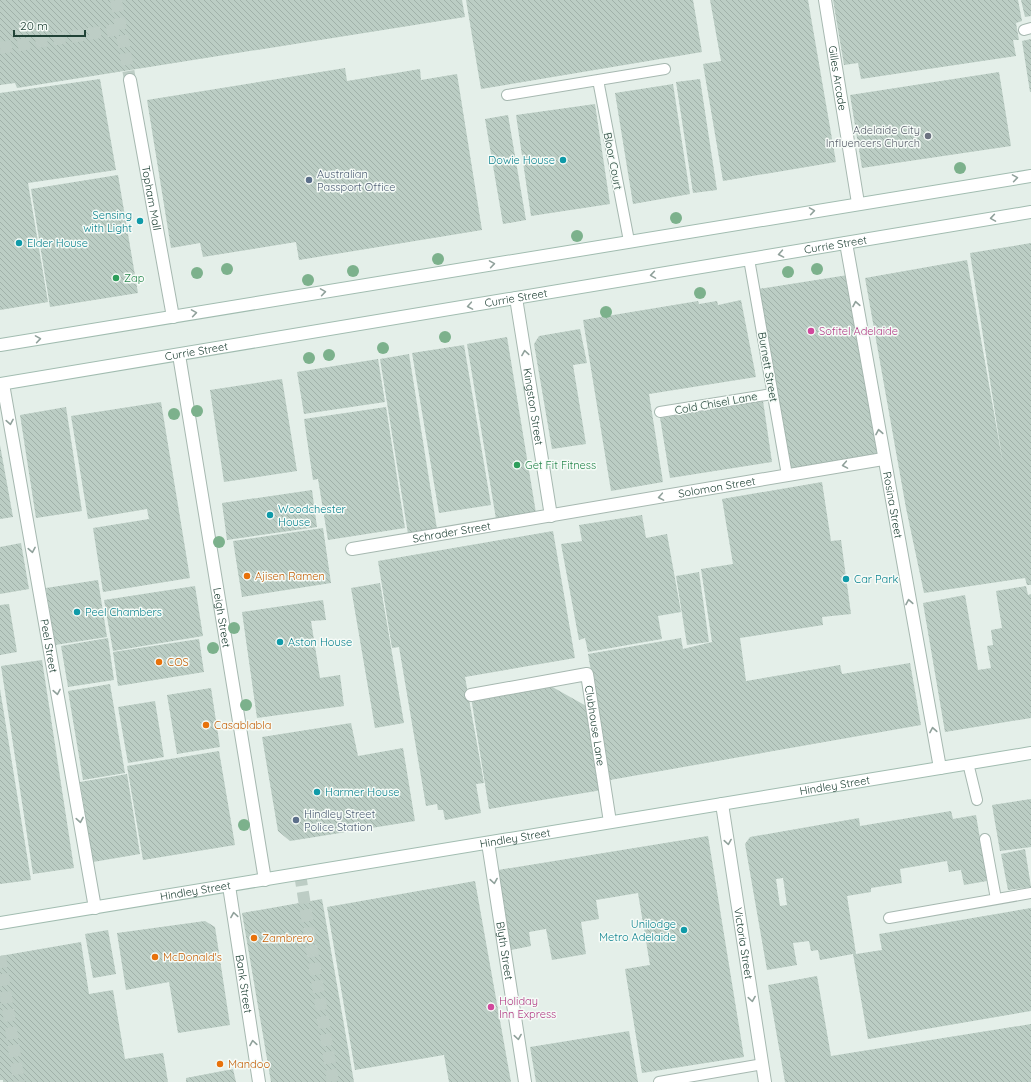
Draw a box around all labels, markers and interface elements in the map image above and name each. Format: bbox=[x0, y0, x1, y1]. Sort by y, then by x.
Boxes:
scale bar bbox=[14, 12, 85, 38]
text: 20 m bbox=[20, 18, 48, 33]
street label: Gilles Arcade bbox=[825, 44, 850, 112]
place label: Adelaide City Influencers Church bbox=[826, 123, 920, 150]
street label: Bloor Court bbox=[601, 131, 625, 191]
marker: Adelaide City Influencers Church bbox=[923, 131, 933, 141]
place label: Dowie House bbox=[488, 153, 555, 167]
marker: Dowie House bbox=[558, 155, 568, 165]
street label: Topham Mall bbox=[139, 165, 164, 232]
place label: Australian Passport Office bbox=[317, 167, 395, 194]
one-way arrow bbox=[1012, 174, 1018, 183]
marker: Australian Passport Office bbox=[304, 175, 314, 185]
one-way arrow bbox=[809, 207, 815, 216]
place label: Sensing with Light bbox=[83, 208, 132, 235]
one-way arrow bbox=[989, 213, 996, 222]
marker: Sensing with Light bbox=[135, 216, 145, 226]
street label: Currie Street bbox=[803, 232, 868, 257]
place label: Elder House bbox=[27, 236, 88, 250]
marker: Elder House bbox=[14, 238, 24, 248]
one-way arrow bbox=[778, 249, 785, 257]
one-way arrow bbox=[489, 260, 495, 269]
one-way arrow bbox=[650, 270, 656, 279]
place label: Zap bbox=[124, 271, 145, 285]
marker: Zap bbox=[111, 273, 121, 283]
street label: Currie Street bbox=[483, 286, 549, 310]
one-way arrow bbox=[319, 288, 326, 297]
one-way arrow bbox=[467, 301, 473, 309]
one-way arrow bbox=[853, 301, 861, 308]
one-way arrow bbox=[191, 309, 197, 318]
place label: Sofitel Adelaide bbox=[819, 324, 898, 338]
marker: Sofitel Adelaide bbox=[806, 326, 816, 336]
street label: Burnett Street bbox=[755, 331, 781, 403]
one-way arrow bbox=[35, 335, 42, 344]
street label: Currie Street bbox=[164, 339, 229, 363]
one-way arrow bbox=[521, 350, 530, 356]
street label: Kingston Street bbox=[520, 367, 547, 446]
street label: Cold Chisel Lane bbox=[674, 389, 758, 417]
one-way arrow bbox=[5, 419, 14, 425]
one-way arrow bbox=[875, 429, 883, 436]
place label: Get Fit Fitness bbox=[525, 458, 596, 472]
marker: Get Fit Fitness bbox=[512, 460, 522, 470]
one-way arrow bbox=[842, 461, 848, 469]
street label: Rosina Street bbox=[880, 470, 906, 540]
street label: Solomon Street bbox=[677, 474, 757, 501]
one-way arrow bbox=[658, 492, 665, 501]
place label: Woodchester House bbox=[278, 502, 347, 529]
marker: Woodchester House bbox=[265, 510, 275, 520]
street label: Schrader Street bbox=[411, 519, 492, 546]
one-way arrow bbox=[28, 547, 36, 553]
place label: Ajisen Ramen bbox=[255, 569, 325, 583]
marker: Ajisen Ramen bbox=[242, 571, 252, 581]
place label: Car Park bbox=[854, 572, 898, 586]
marker: Car Park bbox=[841, 574, 851, 584]
street label: Leigh Street bbox=[210, 586, 234, 649]
one-way arrow bbox=[906, 599, 914, 605]
place label: Peel Chambers bbox=[85, 605, 162, 619]
marker: Peel Chambers bbox=[72, 607, 82, 617]
street label: Peel Street bbox=[37, 618, 61, 674]
place label: Aston House bbox=[288, 635, 352, 649]
marker: Aston House bbox=[275, 637, 285, 647]
place label: COS bbox=[167, 655, 189, 669]
marker: COS bbox=[154, 657, 164, 667]
street label: Clubhouse Lane bbox=[582, 684, 608, 767]
one-way arrow bbox=[52, 689, 61, 695]
place label: Casablabla bbox=[214, 718, 272, 732]
marker: Casablabla bbox=[201, 720, 211, 730]
one-way arrow bbox=[929, 726, 938, 733]
street label: Hindley Street bbox=[798, 773, 871, 798]
place label: Harmer House bbox=[325, 785, 400, 799]
marker: Harmer House bbox=[312, 787, 322, 797]
place label: Hindley Street Police Station bbox=[304, 807, 375, 834]
marker: Hindley Street Police Station bbox=[291, 815, 301, 825]
one-way arrow bbox=[75, 817, 83, 823]
street label: Hindley Street bbox=[479, 825, 552, 851]
one-way arrow bbox=[723, 839, 732, 845]
street label: Hindley Street bbox=[159, 878, 232, 903]
one-way arrow bbox=[489, 878, 498, 884]
street label: Victoria Street bbox=[731, 907, 756, 980]
one-way arrow bbox=[230, 912, 239, 918]
place label: Unilodge Metro Adelaide bbox=[599, 917, 676, 944]
street label: Blyth Street bbox=[493, 921, 516, 981]
marker: Unilodge Metro Adelaide bbox=[679, 925, 689, 935]
place label: Zambrero bbox=[262, 931, 314, 945]
marker: Zambrero bbox=[249, 933, 259, 943]
place label: McDonald's bbox=[163, 950, 222, 964]
marker: McDonald's bbox=[150, 952, 160, 962]
street label: Bank Street bbox=[233, 954, 255, 1014]
place label: Holiday Inn Express bbox=[499, 994, 556, 1021]
one-way arrow bbox=[748, 995, 756, 1002]
marker: Holiday Inn Express bbox=[486, 1002, 496, 1012]
one-way arrow bbox=[513, 1034, 522, 1040]
one-way arrow bbox=[249, 1040, 258, 1047]
place label: Mandoo bbox=[228, 1057, 270, 1071]
marker: Mandoo bbox=[215, 1059, 225, 1069]

